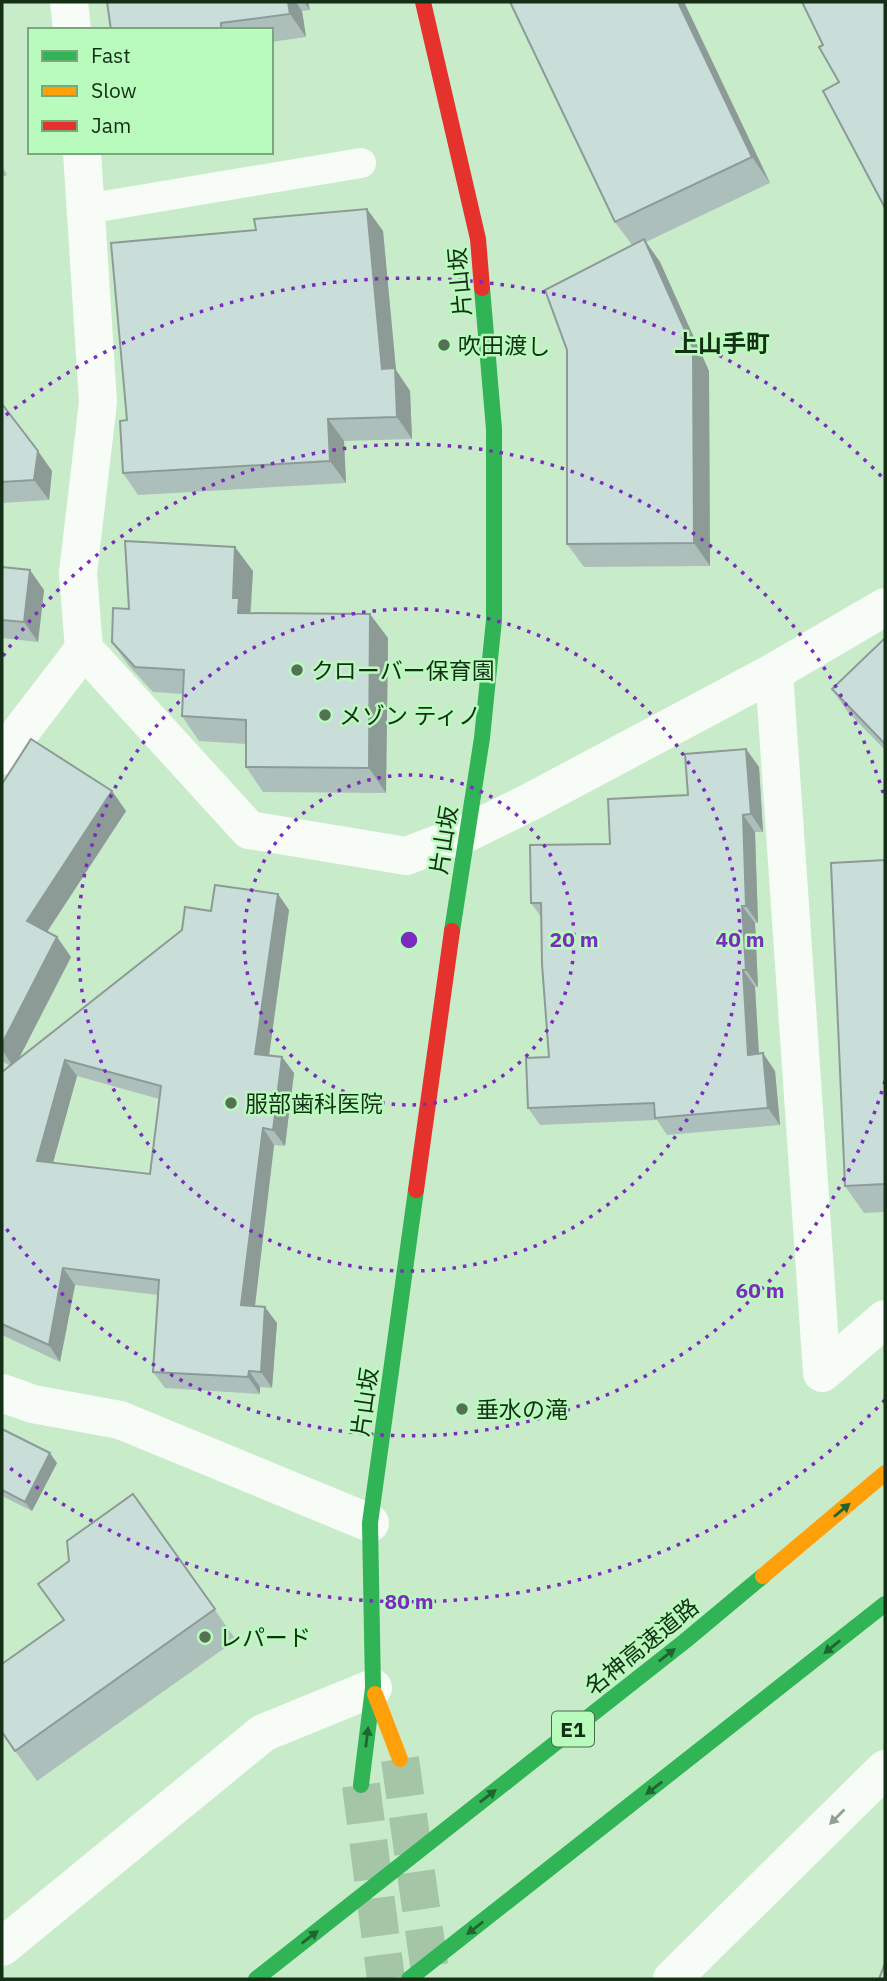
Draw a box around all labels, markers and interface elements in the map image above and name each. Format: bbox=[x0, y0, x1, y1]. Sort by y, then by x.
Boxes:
legend bbox=[28, 28, 273, 154]
text: Fast bbox=[91, 41, 131, 69]
text: Slow bbox=[91, 76, 137, 104]
text: Jam bbox=[91, 111, 131, 139]
street label: 片山坂 bbox=[441, 246, 477, 318]
district label: 上山手町 bbox=[674, 327, 770, 359]
place label: 吹田渡し bbox=[458, 330, 550, 360]
marker: 吹田渡し bbox=[436, 337, 452, 353]
place label: クローバー保育園 bbox=[311, 655, 495, 685]
marker: クローバー保育園 bbox=[289, 662, 305, 678]
place label: メゾン ティノ bbox=[339, 700, 481, 730]
marker: メゾン ティノ bbox=[317, 707, 333, 723]
street label: 片山坂 bbox=[423, 804, 463, 876]
text: 20 m bbox=[550, 925, 598, 953]
text: 40 m bbox=[716, 925, 764, 953]
centre of rings bbox=[397, 928, 421, 952]
place label: 服部歯科医院 bbox=[245, 1088, 383, 1118]
marker: 服部歯科医院 bbox=[223, 1095, 239, 1111]
text: 60 m bbox=[736, 1276, 784, 1304]
street label: 片山坂 bbox=[344, 1366, 384, 1438]
place label: 垂水の滝 bbox=[476, 1394, 568, 1424]
marker: 垂水の滝 bbox=[454, 1401, 470, 1417]
one-way arrow bbox=[833, 1503, 850, 1518]
text: 80 m bbox=[385, 1587, 433, 1615]
street label: 名神高速道路 bbox=[578, 1591, 704, 1701]
place label: レパード bbox=[219, 1622, 311, 1652]
marker: レパード bbox=[197, 1629, 213, 1645]
one-way arrow bbox=[823, 1639, 841, 1653]
one-way arrow bbox=[657, 1648, 675, 1663]
road number: E1 bbox=[552, 1712, 594, 1746]
one-way arrow bbox=[362, 1725, 373, 1747]
one-way arrow bbox=[645, 1780, 663, 1795]
one-way arrow bbox=[480, 1789, 497, 1804]
one-way arrow bbox=[828, 1809, 845, 1826]
one-way arrow bbox=[466, 1920, 483, 1935]
one-way arrow bbox=[301, 1930, 318, 1945]

